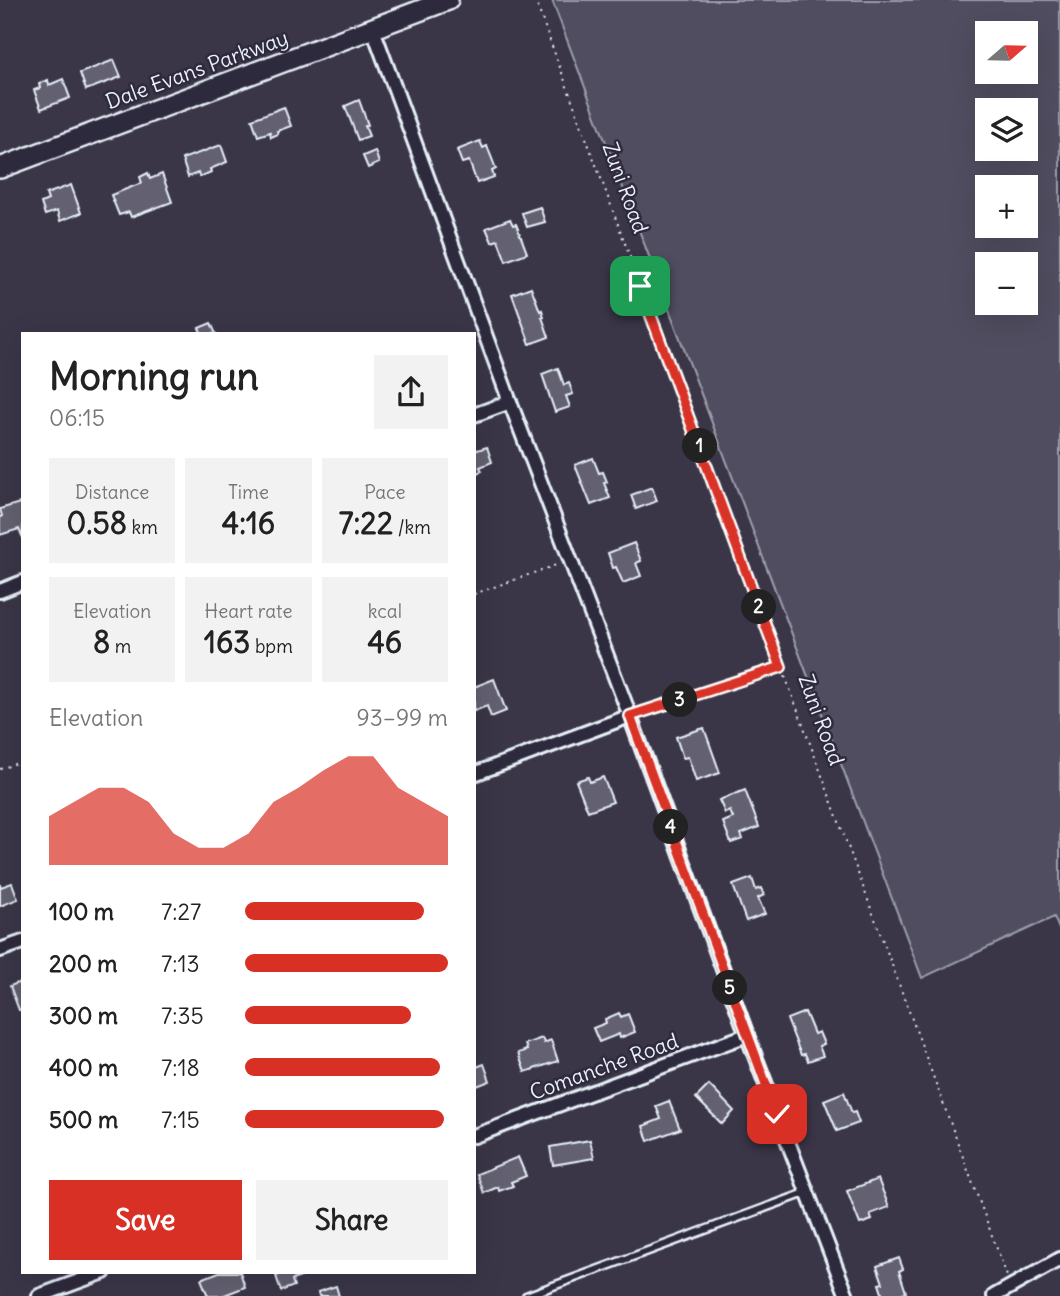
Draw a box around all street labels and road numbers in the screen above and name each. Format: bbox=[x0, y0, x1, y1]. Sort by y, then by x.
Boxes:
street label: Dale Evans Parkway bbox=[102, 24, 292, 115]
street label: Zuni Road bbox=[597, 139, 654, 237]
street label: Zuni Road bbox=[793, 671, 850, 769]
street label: Comanche Road bbox=[526, 1027, 682, 1106]

